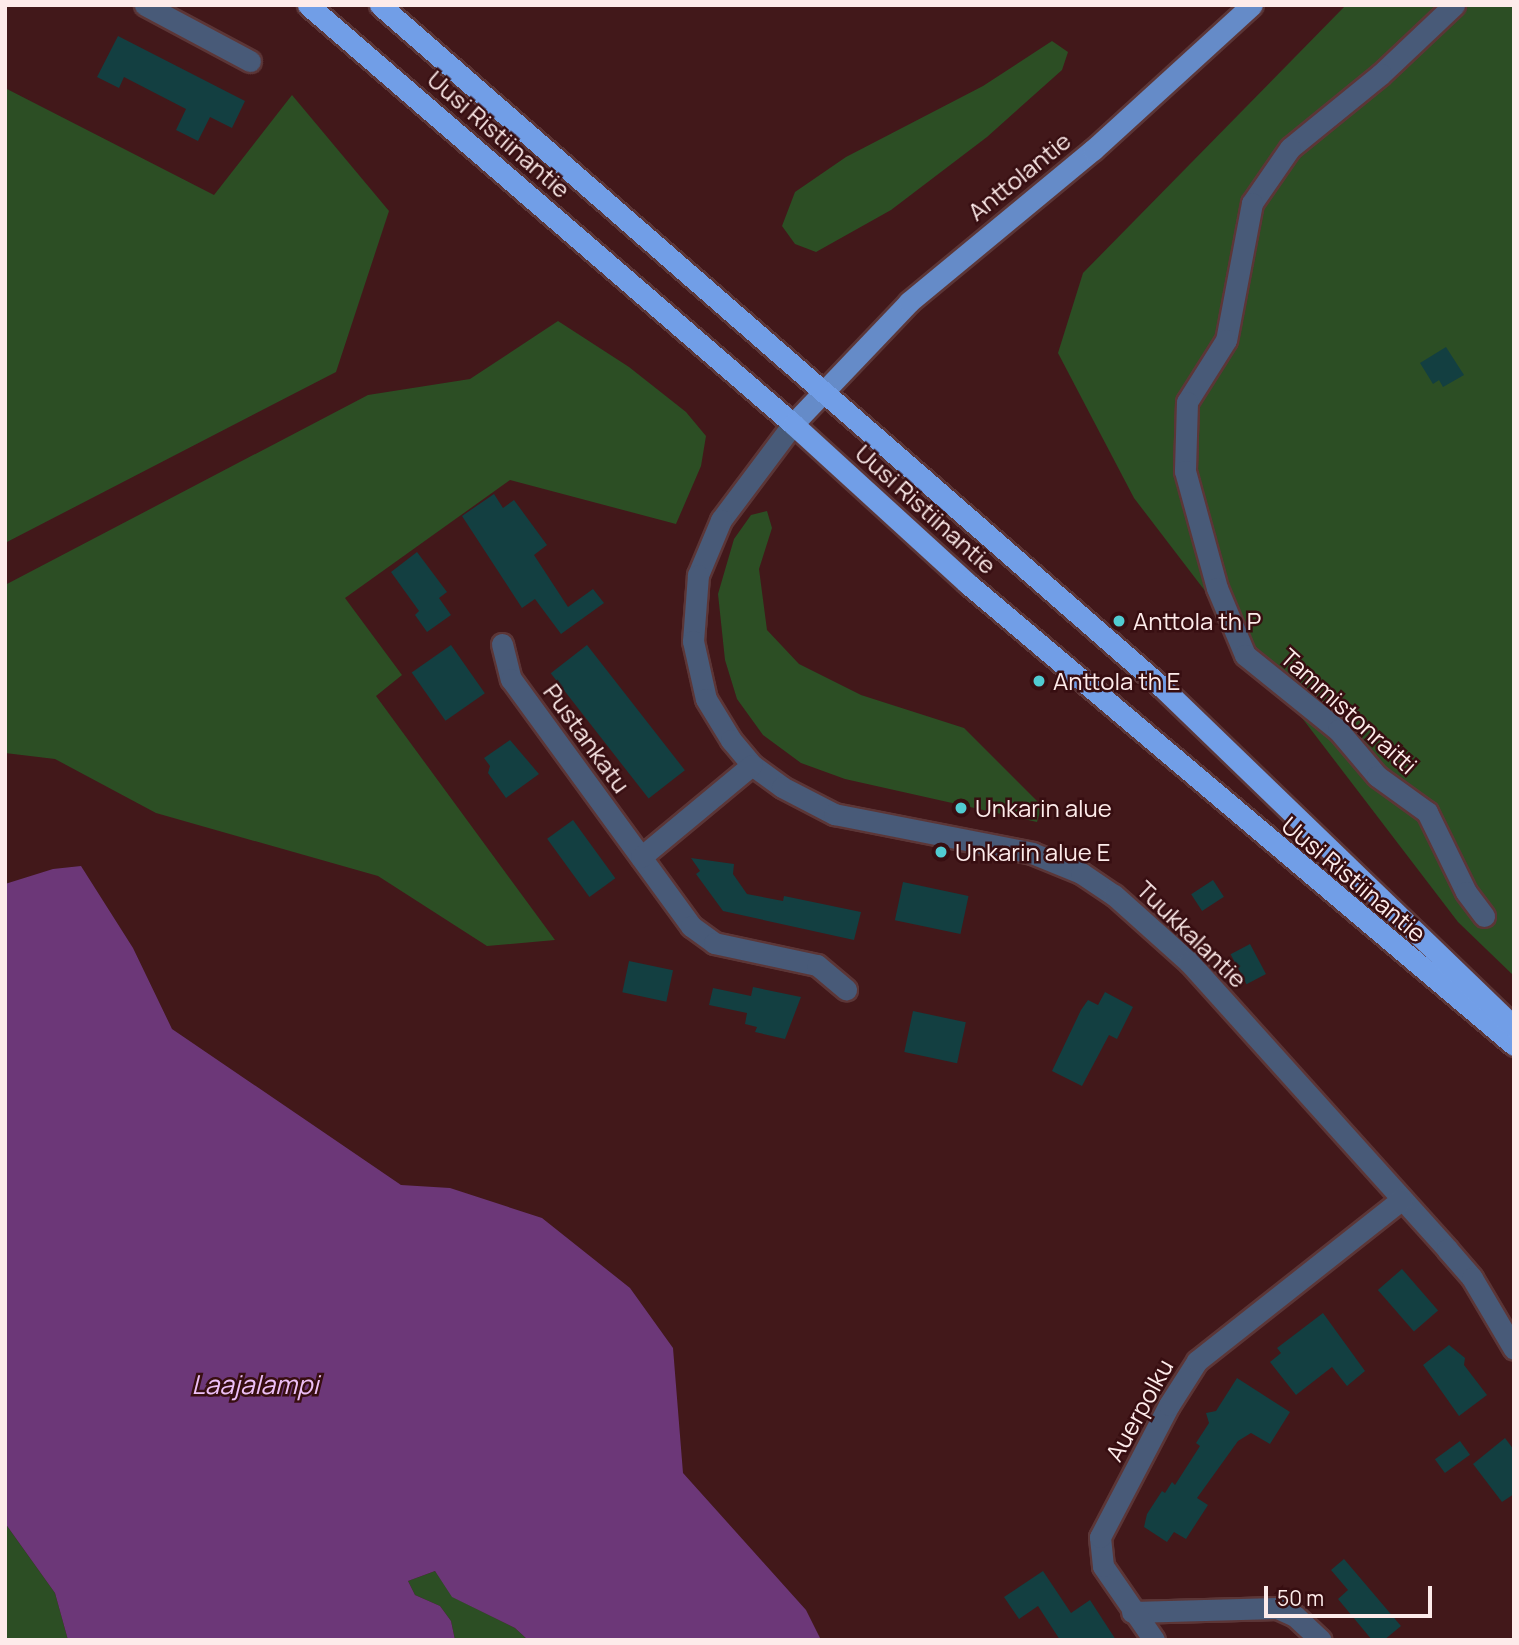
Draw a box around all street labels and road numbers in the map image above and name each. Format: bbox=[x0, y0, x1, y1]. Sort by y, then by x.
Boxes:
street label: Uusi Ristiinantie bbox=[422, 64, 576, 204]
street label: Anttolantie bbox=[962, 126, 1076, 226]
street label: Uusi Ristiinantie bbox=[850, 438, 1002, 580]
street label: Tammistonraitti bbox=[1275, 642, 1423, 780]
street label: Pustankatu bbox=[538, 678, 636, 798]
street label: Uusi Ristiinantie bbox=[1276, 810, 1432, 948]
street label: Tuukkalantie bbox=[1131, 875, 1253, 993]
street label: Auerpolku bbox=[1099, 1354, 1179, 1466]

